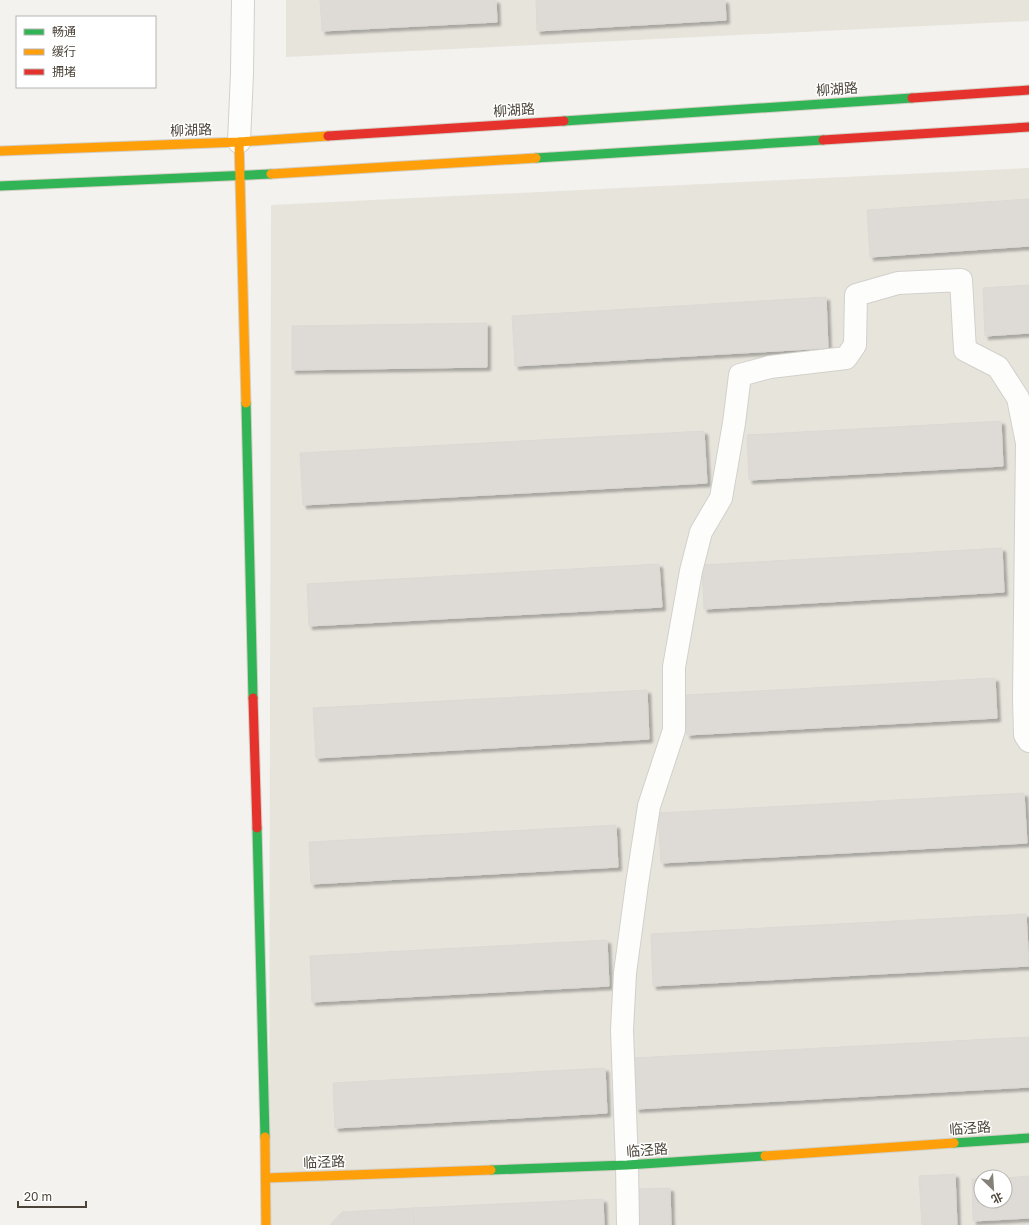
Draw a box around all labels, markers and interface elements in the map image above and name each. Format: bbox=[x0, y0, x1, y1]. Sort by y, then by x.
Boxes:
legend bbox=[16, 16, 156, 88]
text: 畅通 bbox=[52, 24, 76, 39]
text: 缓行 bbox=[52, 44, 76, 59]
text: 拥堵 bbox=[52, 64, 76, 79]
street label: 柳湖路 bbox=[815, 79, 859, 98]
street label: 柳湖路 bbox=[492, 100, 536, 119]
street label: 柳湖路 bbox=[170, 120, 212, 139]
street label: 临泾路 bbox=[948, 1118, 992, 1137]
street label: 临泾路 bbox=[625, 1140, 669, 1159]
street label: 临泾路 bbox=[303, 1152, 345, 1171]
north arrow bbox=[973, 1169, 1013, 1209]
scale bar bbox=[18, 1183, 86, 1209]
text: 20 m bbox=[24, 1189, 52, 1204]
text: 北 bbox=[990, 1190, 1005, 1207]

